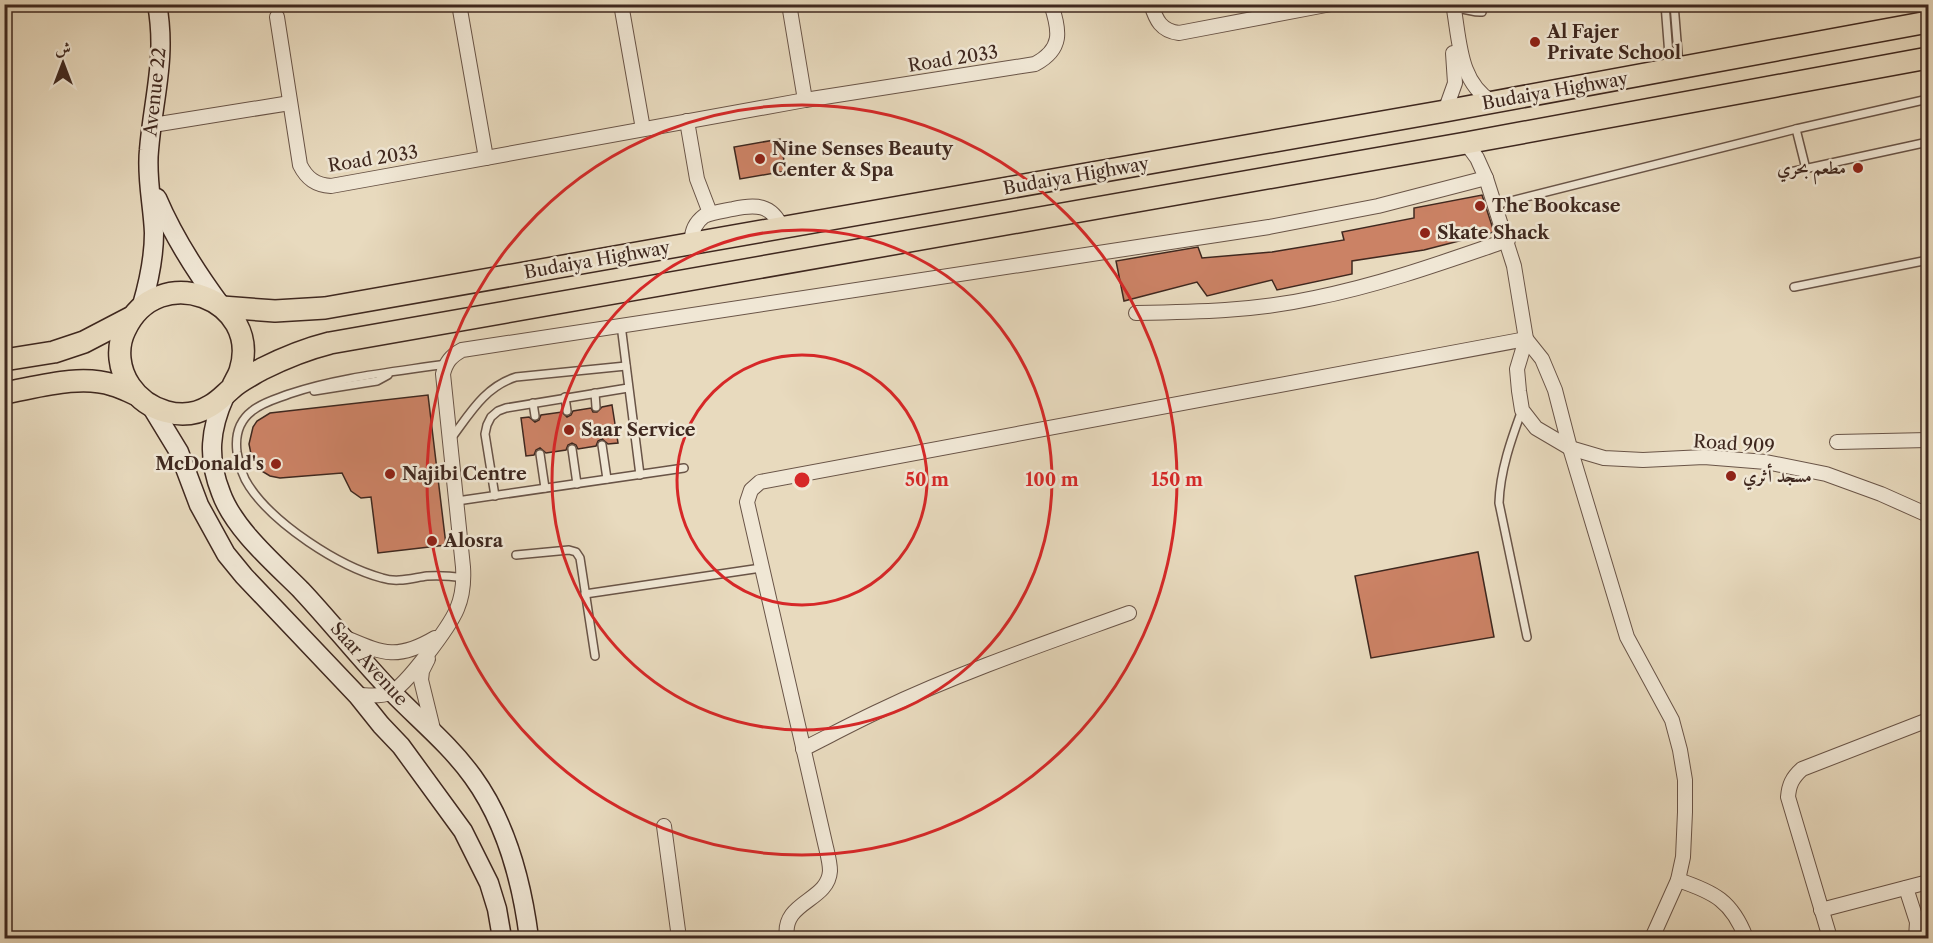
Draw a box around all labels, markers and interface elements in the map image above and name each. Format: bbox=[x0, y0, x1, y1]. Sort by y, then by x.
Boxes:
place label: Al Fajer Private School bbox=[1546, 21, 1681, 64]
north arrow bbox=[33, 33, 93, 93]
marker: Al Fajer Private School bbox=[1528, 35, 1542, 49]
text: ش bbox=[55, 38, 71, 58]
street label: Road 2033 bbox=[906, 41, 1000, 77]
street label: Avenue 22 bbox=[139, 46, 171, 139]
street label: Budaiya Highway bbox=[1480, 67, 1631, 115]
place label: Nine Senses Beauty Center & Spa bbox=[772, 138, 954, 181]
street label: Road 2033 bbox=[326, 141, 420, 177]
marker: Nine Senses Beauty Center & Spa bbox=[753, 152, 767, 166]
street label: Budaiya Highway bbox=[1001, 152, 1152, 200]
place label: مطعم بحري bbox=[1777, 157, 1846, 185]
marker: مطعم بحري bbox=[1851, 161, 1865, 175]
place label: The Bookcase bbox=[1492, 195, 1621, 217]
marker: The Bookcase bbox=[1473, 199, 1487, 213]
place label: Skate Shack bbox=[1437, 222, 1550, 244]
marker: Skate Shack bbox=[1418, 226, 1432, 240]
street label: Budaiya Highway bbox=[522, 236, 673, 284]
place label: Saar Service bbox=[581, 419, 696, 441]
marker: Saar Service bbox=[562, 423, 576, 437]
street label: Road 909 bbox=[1692, 430, 1776, 458]
place label: McDonald's bbox=[155, 453, 264, 475]
marker: McDonald's bbox=[269, 457, 283, 471]
place label: Najibi Centre bbox=[402, 463, 527, 485]
place label: مسجد أثري bbox=[1743, 463, 1812, 491]
marker: Najibi Centre bbox=[383, 467, 397, 481]
text: 50 m bbox=[905, 469, 949, 491]
text: 100 m bbox=[1025, 469, 1079, 491]
text: 150 m bbox=[1151, 469, 1203, 491]
marker: مسجد أثري bbox=[1724, 469, 1738, 483]
centre of rings bbox=[792, 470, 812, 490]
place label: Alosra bbox=[443, 530, 504, 552]
marker: Alosra bbox=[425, 534, 439, 548]
street label: Saar Avenue bbox=[326, 618, 412, 710]

